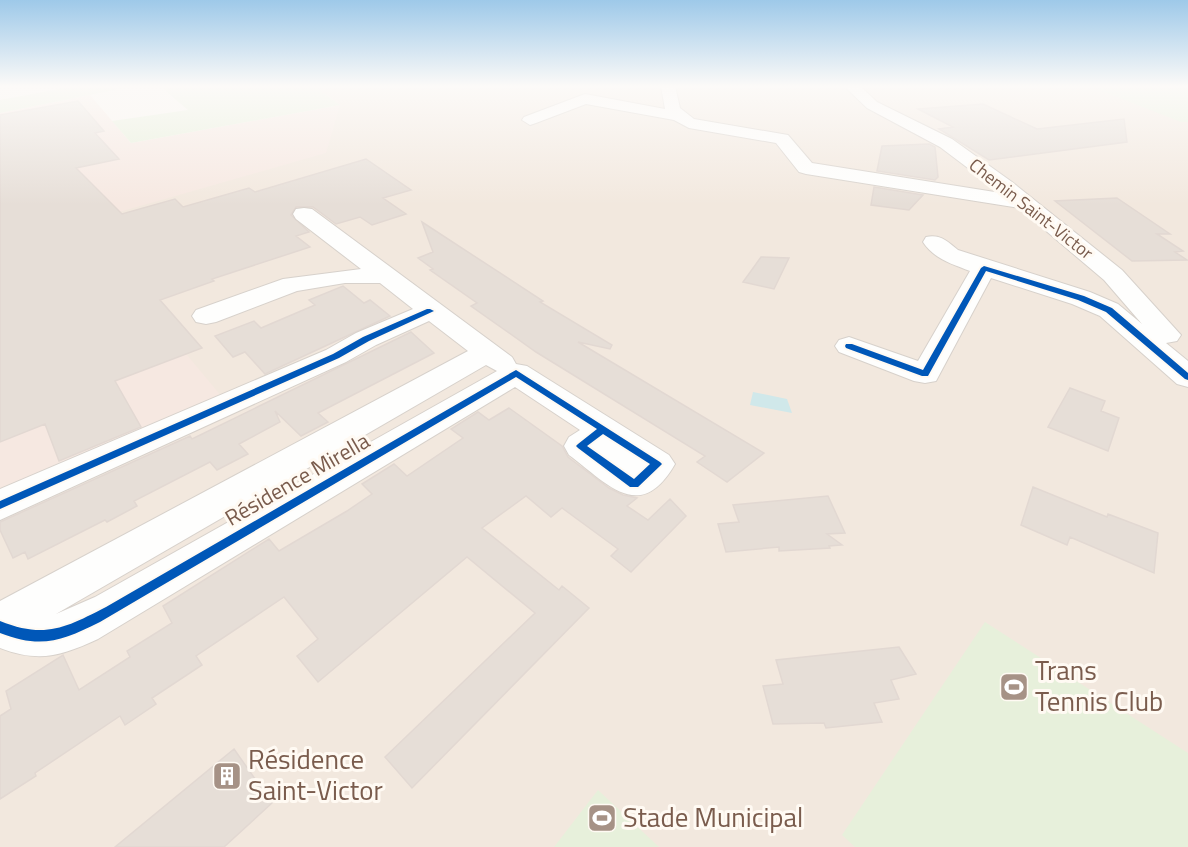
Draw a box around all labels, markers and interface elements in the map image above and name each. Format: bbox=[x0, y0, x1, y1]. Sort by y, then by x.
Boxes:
street label: Chemin Saint-Victor bbox=[963, 151, 1099, 266]
street label: Résidence Mirella bbox=[218, 424, 376, 534]
place label: Trans Tennis Club bbox=[1035, 649, 1163, 721]
sports icon: Trans Tennis Club bbox=[998, 671, 1030, 703]
place label: Résidence Saint-Victor bbox=[248, 738, 383, 810]
building icon: Résidence Saint-Victor bbox=[211, 760, 243, 792]
place label: Stade Municipal bbox=[623, 796, 803, 837]
sports icon: Stade Municipal bbox=[586, 802, 618, 834]

